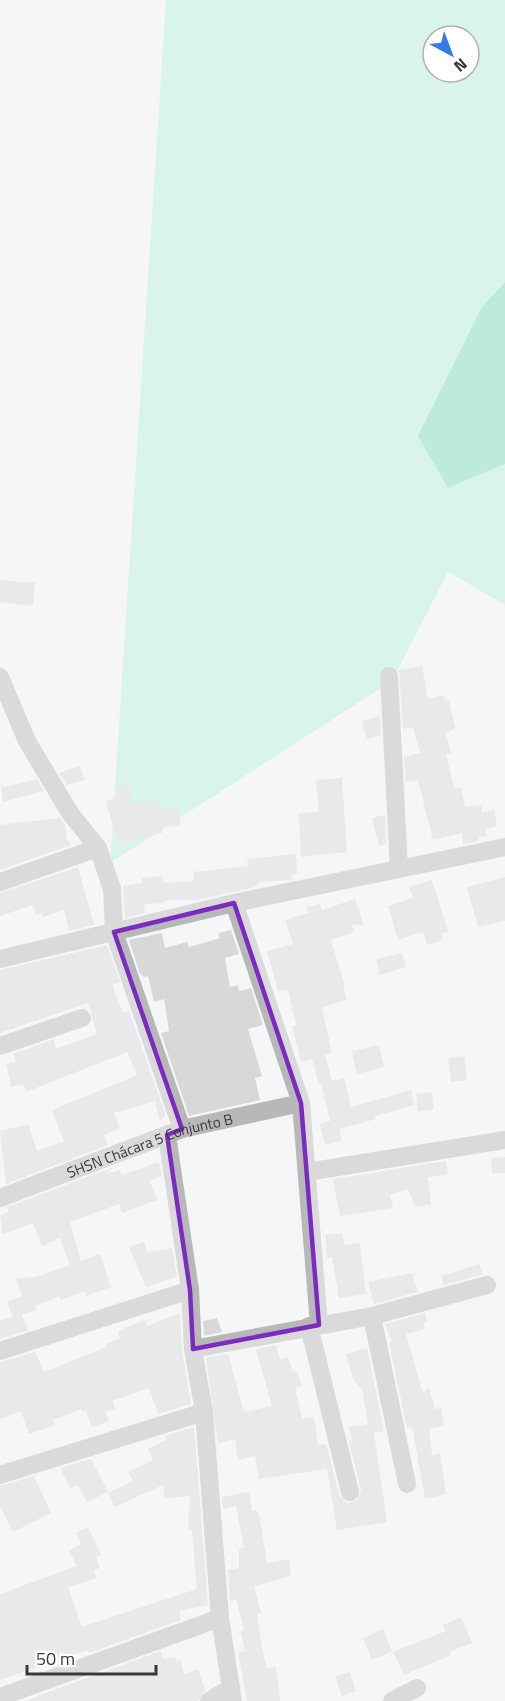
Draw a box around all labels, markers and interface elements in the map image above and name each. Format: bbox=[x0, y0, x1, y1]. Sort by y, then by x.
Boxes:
north arrow bbox=[421, 24, 481, 84]
text: N bbox=[449, 53, 473, 78]
street label: SHSN Chácara 5 Conjunto B bbox=[63, 1107, 235, 1183]
scale bar bbox=[27, 1638, 156, 1676]
text: 50 m bbox=[36, 1645, 75, 1672]

